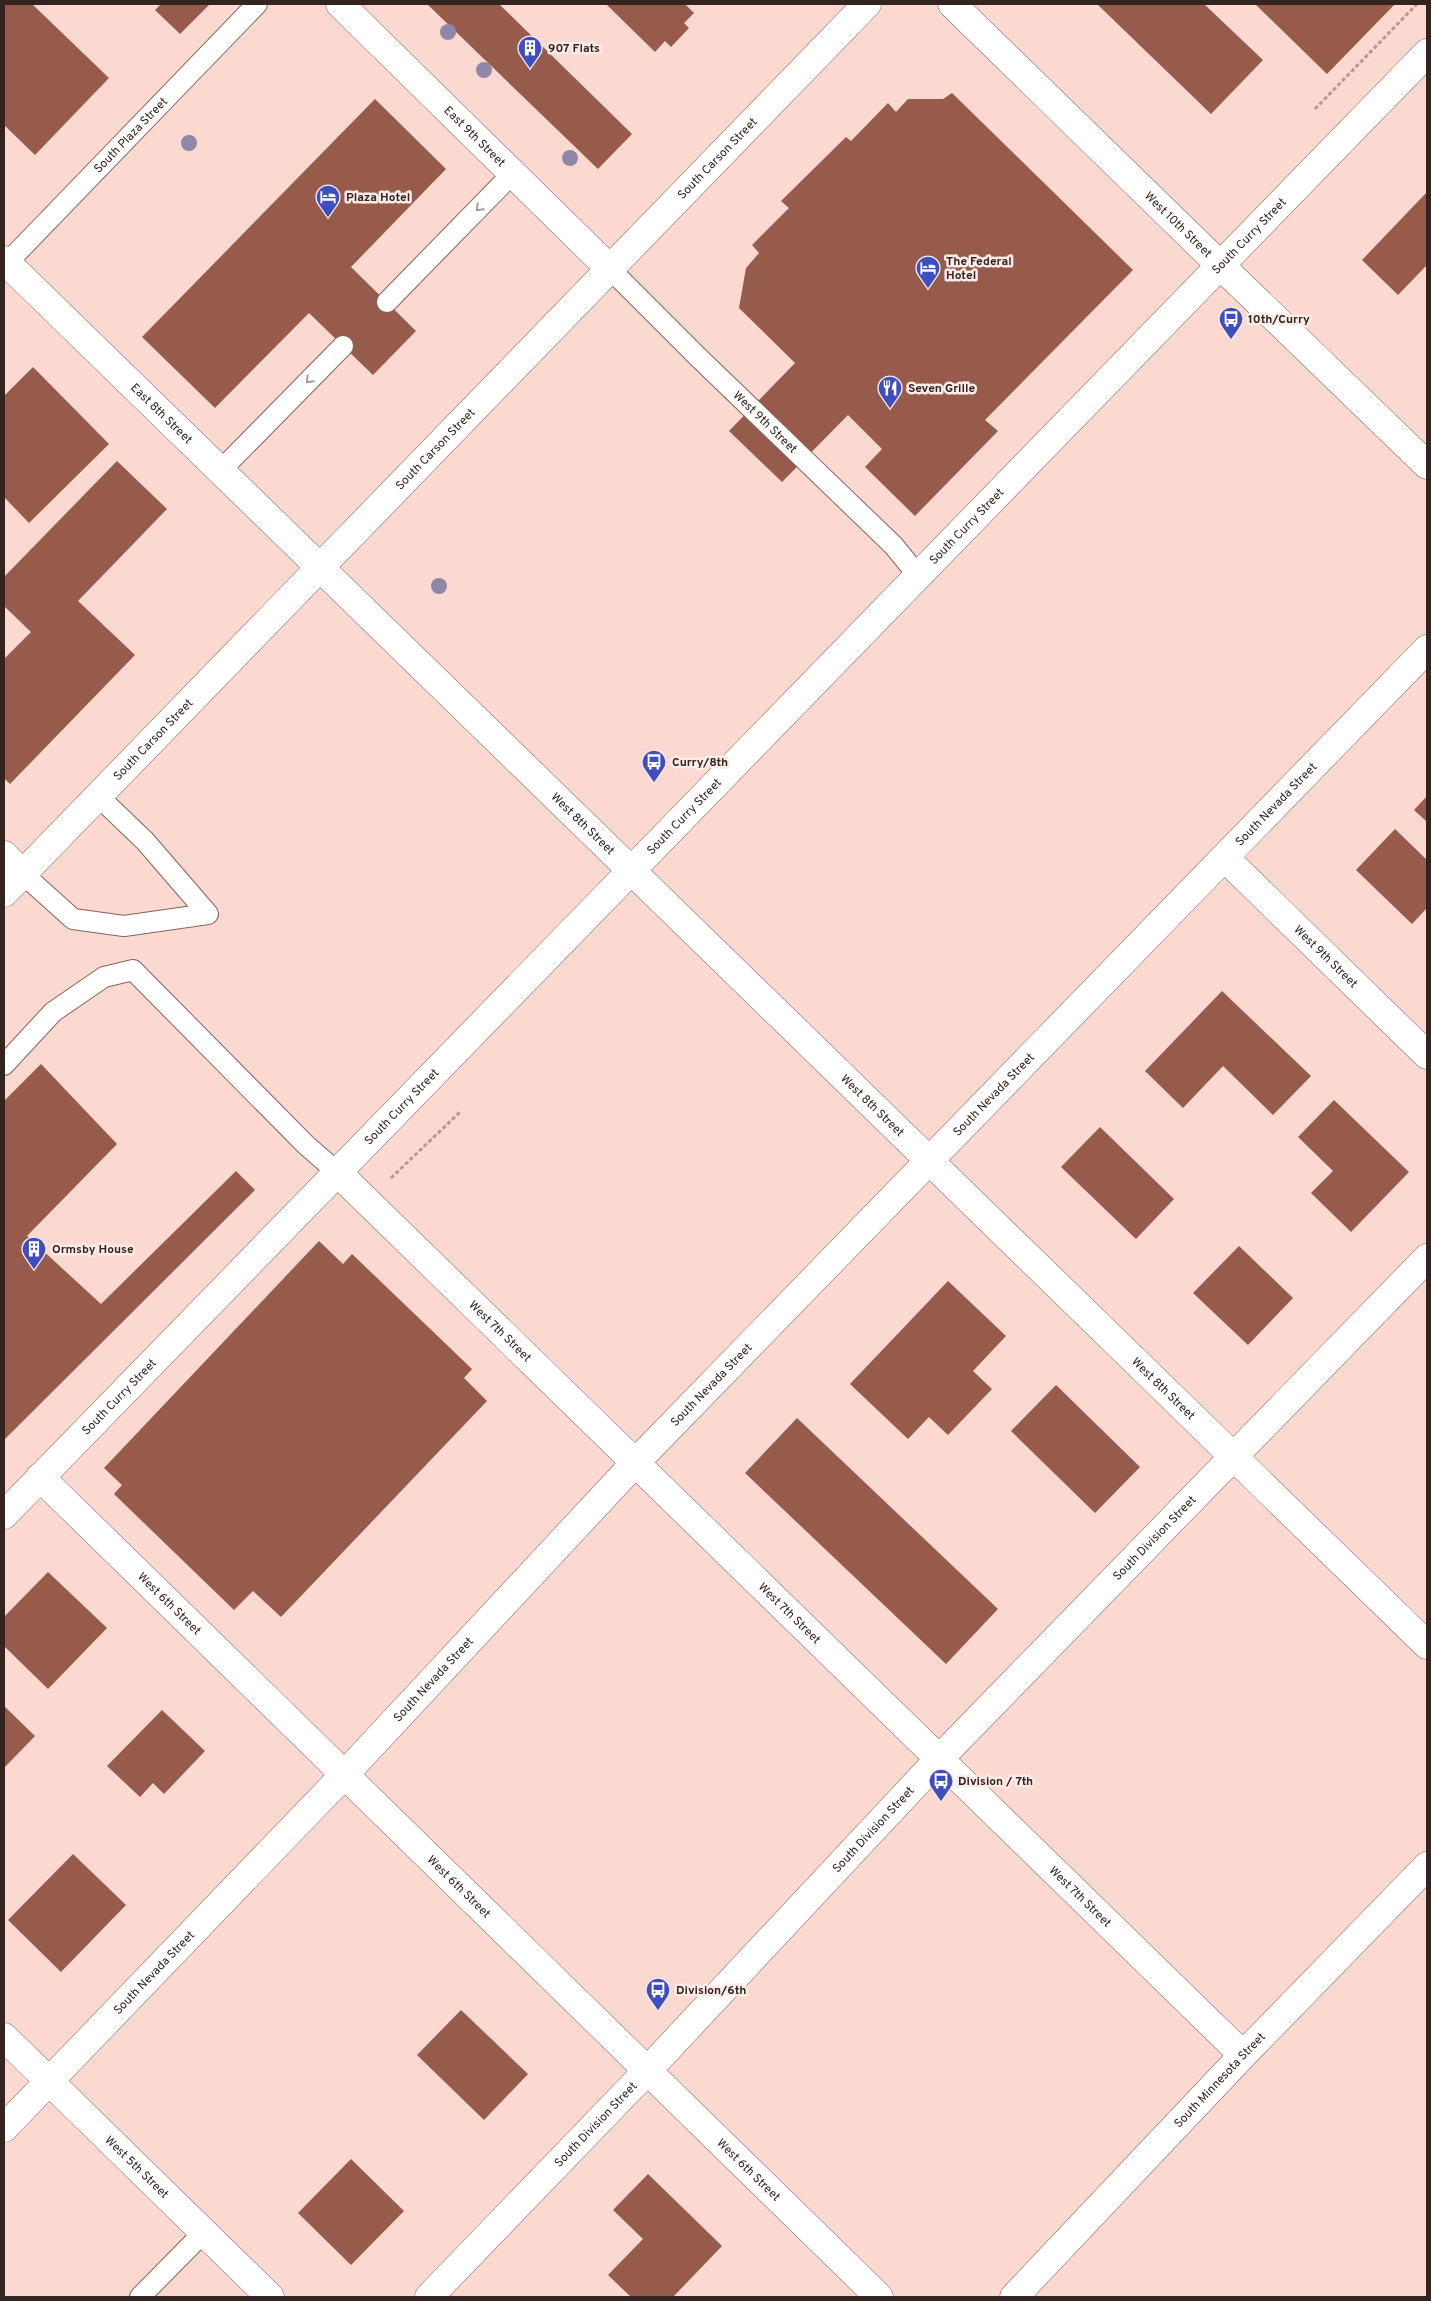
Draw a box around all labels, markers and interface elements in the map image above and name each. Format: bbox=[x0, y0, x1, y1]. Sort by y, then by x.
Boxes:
building icon: 907 Flats bbox=[517, 35, 543, 69]
place label: 907 Flats bbox=[548, 41, 600, 57]
street label: South Plaza Street bbox=[91, 94, 172, 177]
street label: East 9th Street bbox=[440, 103, 509, 171]
street label: South Carson Street bbox=[675, 115, 761, 203]
hotel icon: Plaza Hotel bbox=[315, 184, 341, 218]
street label: West 10th Street bbox=[1140, 189, 1215, 262]
place label: Plaza Hotel bbox=[346, 190, 410, 206]
street label: South Curry Street bbox=[1209, 195, 1291, 278]
one-way arrow bbox=[476, 202, 485, 211]
place label: The Federal Hotel bbox=[946, 254, 1012, 284]
hotel icon: The Federal Hotel bbox=[915, 255, 941, 289]
bus stop icon: 10th/Curry bbox=[1218, 306, 1244, 340]
place label: 10th/Curry bbox=[1248, 312, 1310, 328]
one-way arrow bbox=[306, 375, 315, 384]
restaurant icon: Seven Grille bbox=[877, 375, 903, 409]
street label: East 8th Street bbox=[127, 380, 195, 448]
place label: Seven Grille bbox=[908, 381, 975, 397]
street label: West 9th Street bbox=[729, 388, 800, 457]
street label: South Carson Street bbox=[393, 405, 479, 494]
street label: South Curry Street bbox=[926, 485, 1008, 568]
street label: South Carson Street bbox=[110, 696, 197, 784]
bus stop icon: Curry/8th bbox=[641, 749, 667, 783]
place label: Curry/8th bbox=[672, 755, 728, 771]
street label: South Nevada Street bbox=[1232, 760, 1321, 850]
street label: South Curry Street bbox=[644, 775, 726, 859]
street label: West 8th Street bbox=[547, 790, 618, 859]
street label: West 9th Street bbox=[1290, 922, 1361, 992]
street label: South Nevada Street bbox=[950, 1050, 1039, 1140]
street label: South Curry Street bbox=[361, 1066, 443, 1149]
street label: West 8th Street bbox=[836, 1071, 907, 1141]
building icon: Ormsby House bbox=[21, 1236, 47, 1270]
place label: Ormsby House bbox=[52, 1242, 134, 1258]
street label: West 7th Street bbox=[465, 1298, 534, 1366]
street label: South Nevada Street bbox=[668, 1340, 756, 1431]
street label: West 8th Street bbox=[1127, 1354, 1198, 1424]
street label: South Curry Street bbox=[79, 1356, 161, 1439]
street label: South Division Street bbox=[1110, 1493, 1200, 1585]
street label: West 6th Street bbox=[133, 1569, 204, 1639]
street label: West 7th Street bbox=[754, 1580, 824, 1648]
street label: South Nevada Street bbox=[391, 1634, 478, 1726]
bus stop icon: Division / 7th bbox=[928, 1768, 954, 1802]
place label: Division / 7th bbox=[958, 1774, 1033, 1790]
street label: South Division Street bbox=[830, 1783, 918, 1877]
street label: West 6th Street bbox=[423, 1852, 494, 1922]
street label: West 7th Street bbox=[1045, 1863, 1114, 1931]
street label: South Nevada Street bbox=[110, 1928, 199, 2018]
bus stop icon: Division/6th bbox=[645, 1977, 671, 2011]
place label: Division/6th bbox=[676, 1983, 746, 1999]
street label: South Minnesota Street bbox=[1171, 2029, 1270, 2132]
street label: South Division Street bbox=[551, 2079, 641, 2171]
street label: West 5th Street bbox=[101, 2133, 172, 2203]
street label: West 6th Street bbox=[713, 2136, 783, 2205]

